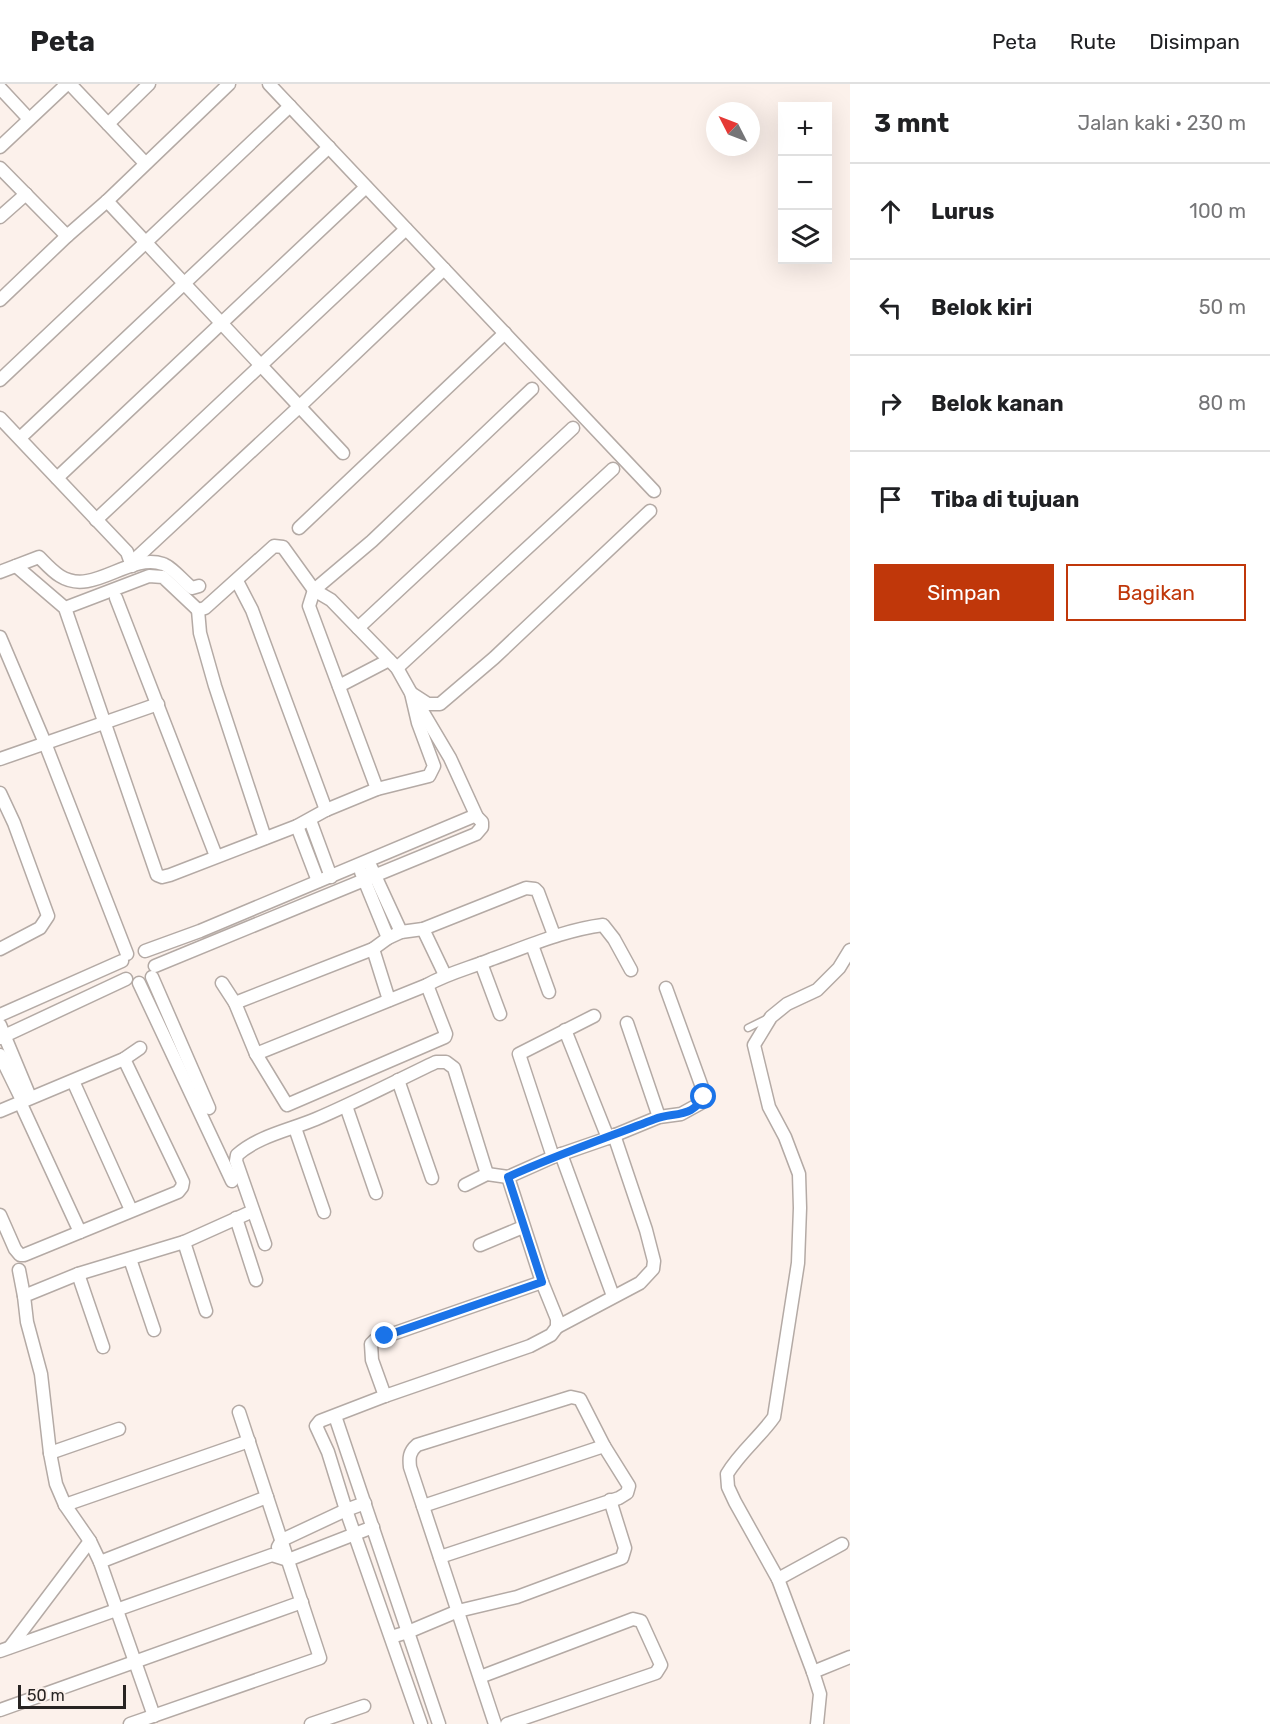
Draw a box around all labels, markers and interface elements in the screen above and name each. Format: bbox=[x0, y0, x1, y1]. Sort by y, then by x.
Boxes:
text: Peta bbox=[30, 25, 95, 58]
text: Peta bbox=[992, 29, 1037, 54]
text: Rute bbox=[1070, 29, 1116, 54]
text: Disimpan bbox=[1149, 29, 1240, 54]
north arrow bbox=[706, 102, 760, 156]
map controls bbox=[778, 102, 832, 264]
button: + bbox=[778, 102, 832, 156]
text: 3 mnt bbox=[874, 108, 949, 139]
text: Jalan kaki · 230 m bbox=[1078, 111, 1246, 135]
button: − bbox=[778, 156, 832, 210]
icon: ahead bbox=[874, 195, 907, 228]
text: Lurus bbox=[931, 198, 994, 225]
text: 100 m bbox=[1189, 199, 1246, 223]
button: layers bbox=[778, 210, 832, 264]
icon: left bbox=[874, 291, 907, 324]
text: Belok kiri bbox=[931, 294, 1032, 321]
text: 50 m bbox=[1199, 295, 1246, 319]
icon: right bbox=[874, 387, 907, 420]
text: Belok kanan bbox=[931, 390, 1064, 417]
text: 80 m bbox=[1198, 391, 1246, 415]
icon: arrive bbox=[874, 483, 907, 516]
text: Tiba di tujuan bbox=[931, 486, 1079, 513]
button: Simpan bbox=[874, 564, 1054, 621]
button: Bagikan bbox=[1066, 564, 1246, 621]
route start bbox=[690, 1083, 716, 1109]
route end bbox=[371, 1322, 397, 1348]
scale bar bbox=[18, 1682, 126, 1710]
text: 50 m bbox=[27, 1686, 65, 1705]

